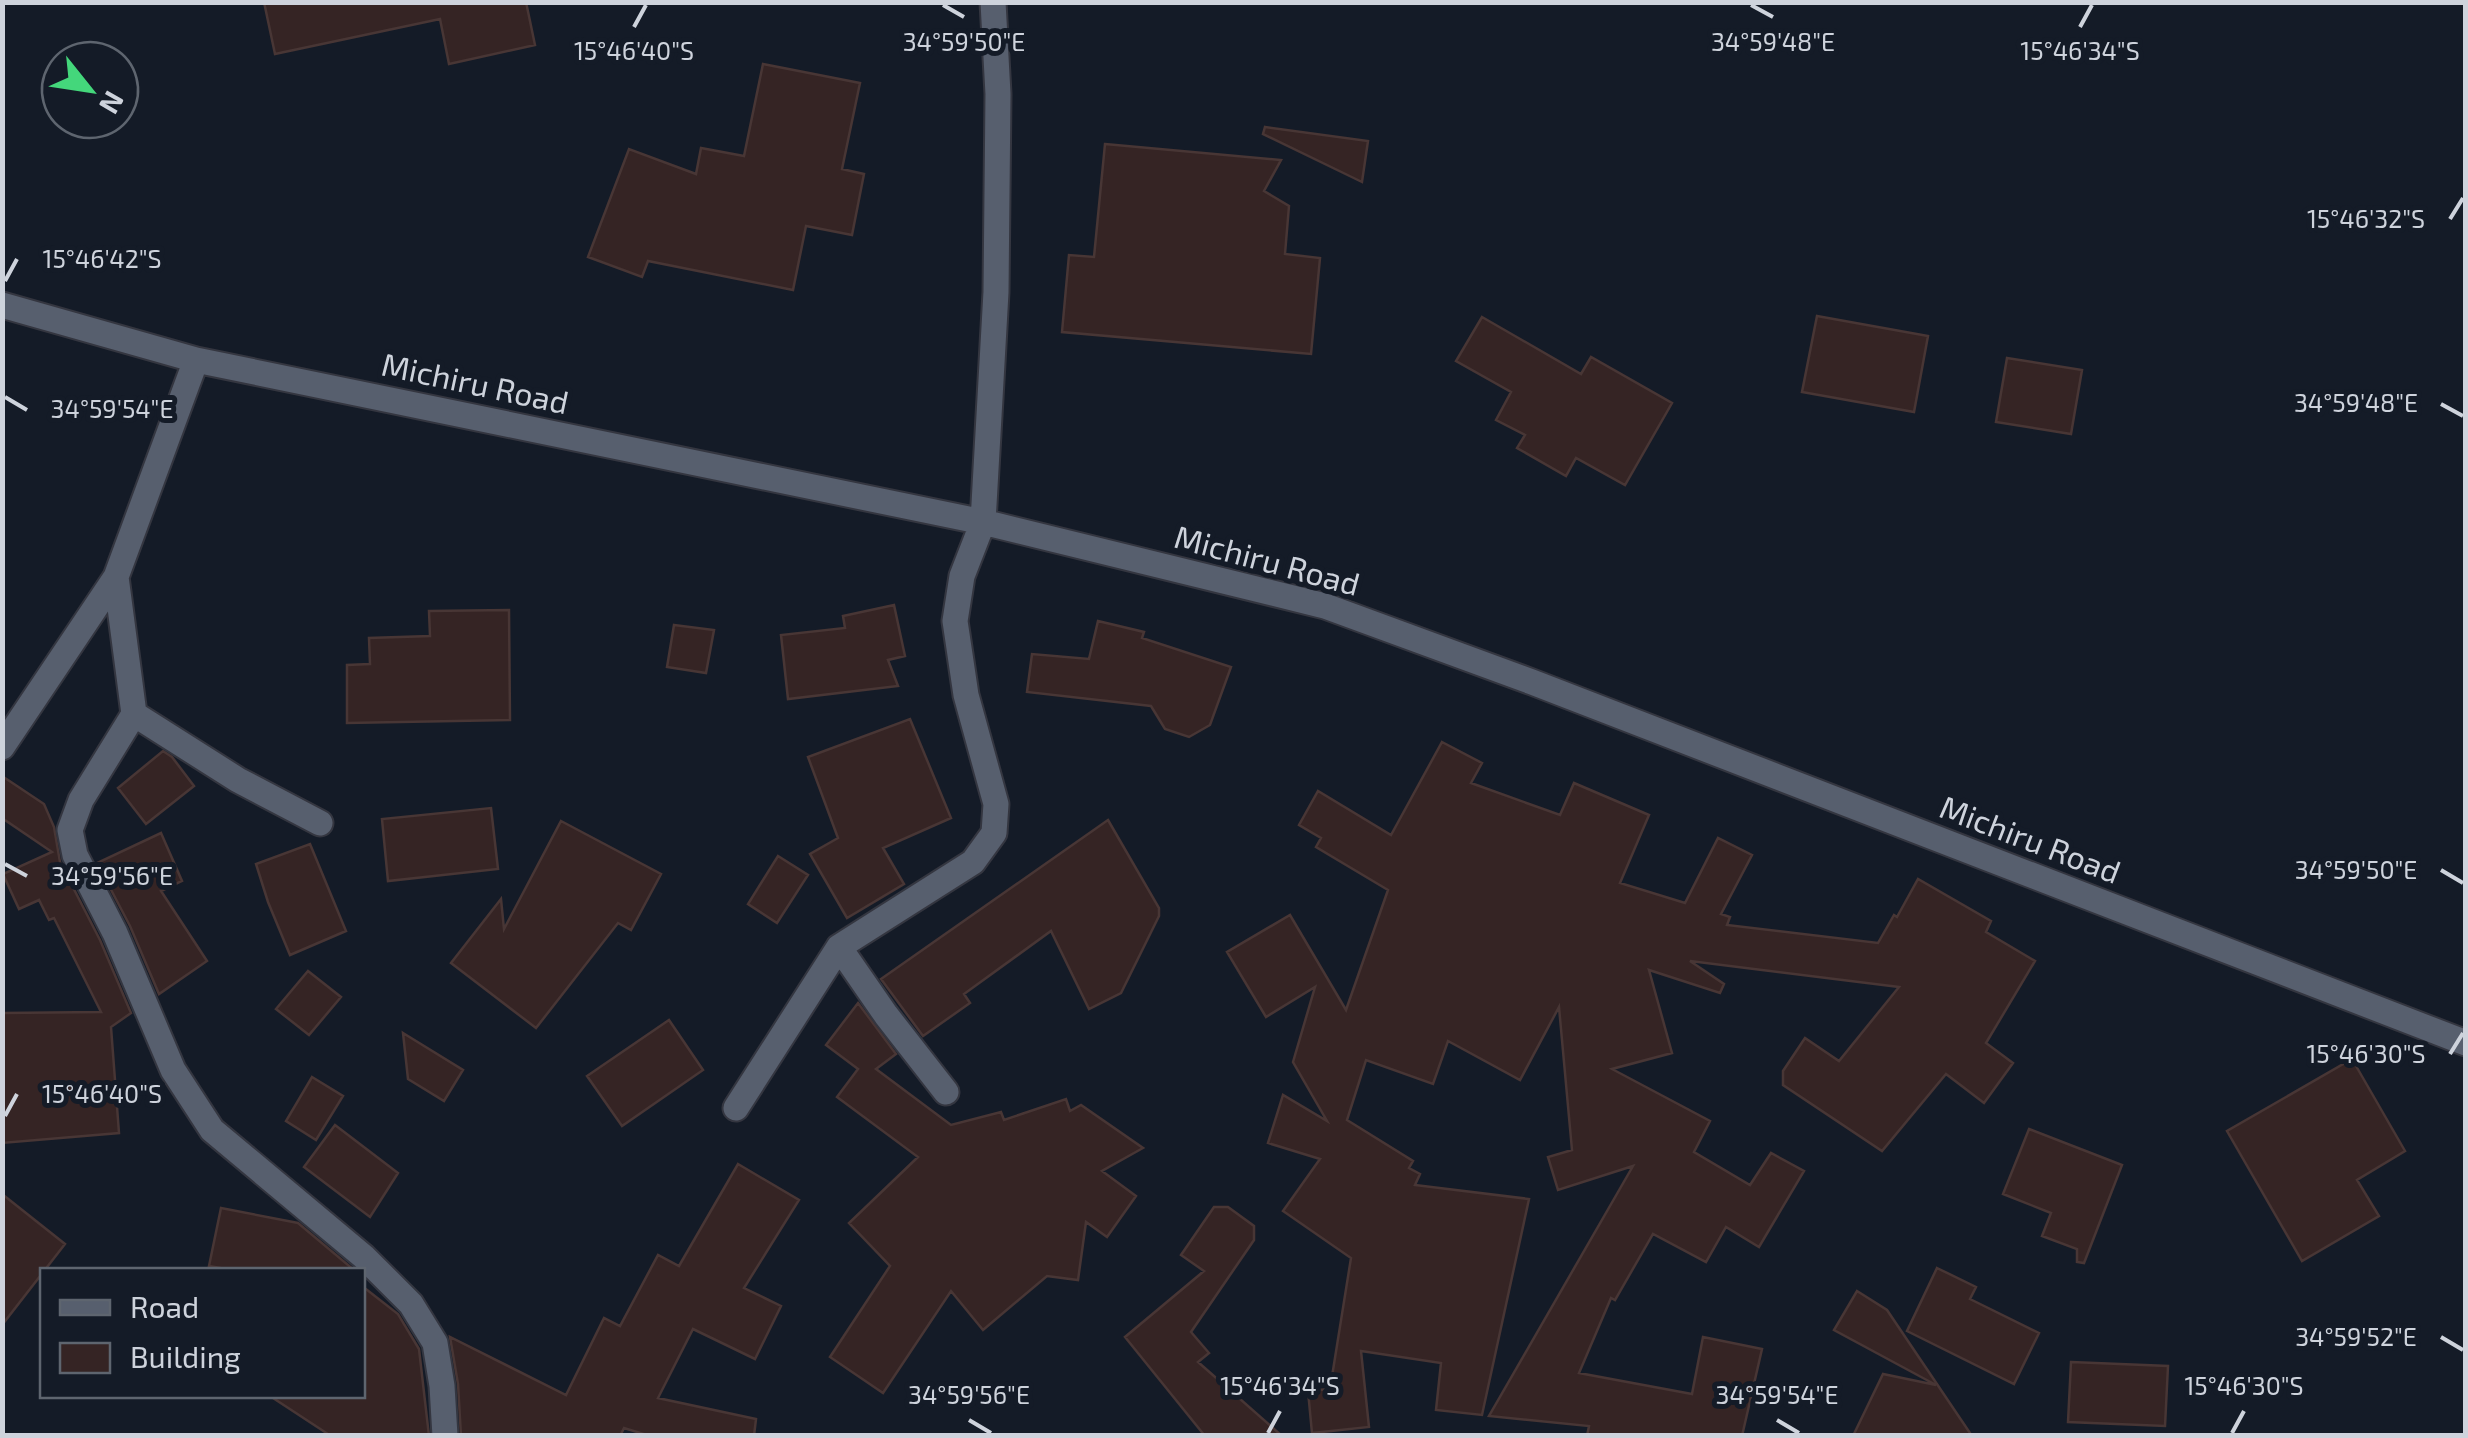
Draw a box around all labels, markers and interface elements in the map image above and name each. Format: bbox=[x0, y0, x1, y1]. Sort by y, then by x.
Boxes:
text: 34°59'50"E bbox=[903, 26, 1025, 56]
text: 34°59'48"E bbox=[1711, 26, 1835, 56]
text: 15°46'40"S bbox=[574, 35, 694, 65]
text: 15°46'34"S bbox=[2020, 35, 2140, 65]
north arrow bbox=[40, 40, 140, 140]
text: N bbox=[93, 86, 132, 120]
text: 15°46'32"S bbox=[2307, 203, 2425, 233]
text: 15°46'42"S bbox=[42, 243, 162, 273]
street label: Michiru Road bbox=[378, 344, 572, 420]
text: 34°59'48"E bbox=[2294, 387, 2418, 417]
text: 34°59'54"E bbox=[51, 393, 173, 423]
street label: Michiru Road bbox=[1171, 516, 1364, 602]
street label: Michiru Road bbox=[1935, 786, 2126, 890]
text: 34°59'50"E bbox=[2295, 854, 2417, 884]
text: 34°59'56"E bbox=[51, 860, 173, 890]
text: 15°46'30"S bbox=[2306, 1038, 2426, 1068]
text: 15°46'40"S bbox=[42, 1078, 162, 1108]
legend bbox=[40, 1268, 365, 1398]
text: Road bbox=[130, 1288, 199, 1324]
text: 34°59'52"E bbox=[2295, 1321, 2417, 1351]
text: Building bbox=[130, 1338, 241, 1374]
text: 15°46'34"S bbox=[1220, 1370, 1340, 1400]
text: 15°46'30"S bbox=[2184, 1370, 2304, 1400]
text: 34°59'56"E bbox=[908, 1379, 1030, 1409]
text: 34°59'54"E bbox=[1716, 1379, 1838, 1409]

